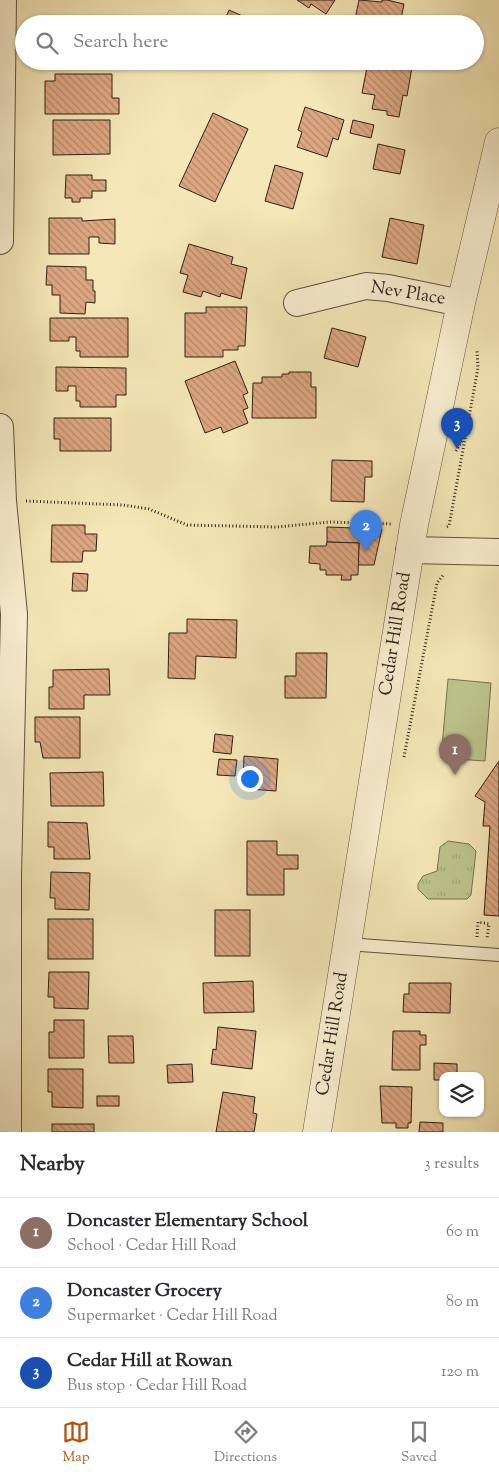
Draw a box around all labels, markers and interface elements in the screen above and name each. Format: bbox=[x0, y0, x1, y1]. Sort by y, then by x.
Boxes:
search box bbox=[15, 15, 484, 70]
icon: search bbox=[33, 29, 61, 57]
text: Search here bbox=[73, 29, 168, 56]
street label: Nev Place bbox=[369, 275, 447, 313]
pin: 3 bbox=[441, 408, 473, 449]
pin: 2 bbox=[350, 510, 382, 551]
street label: Cedar Hill Road bbox=[373, 570, 419, 698]
pin: 1 bbox=[439, 734, 471, 775]
your location bbox=[237, 766, 263, 792]
street label: Cedar Hill Road bbox=[310, 970, 356, 1098]
map controls bbox=[439, 1072, 484, 1117]
button: layers bbox=[439, 1072, 484, 1117]
text: Nearby bbox=[20, 1150, 85, 1180]
text: 3 results bbox=[424, 1153, 479, 1176]
text: Doncaster Elementary School bbox=[67, 1208, 308, 1235]
text: 1 bbox=[33, 1221, 39, 1244]
text: 60 m bbox=[446, 1221, 479, 1244]
text: School · Cedar Hill Road bbox=[67, 1235, 237, 1258]
text: Doncaster Grocery bbox=[67, 1278, 222, 1305]
text: 2 bbox=[32, 1291, 40, 1314]
text: 80 m bbox=[446, 1291, 479, 1314]
text: Supermarket · Cedar Hill Road bbox=[67, 1305, 278, 1328]
text: Cedar Hill at Rowan bbox=[67, 1348, 232, 1375]
text: 3 bbox=[33, 1361, 39, 1384]
text: 120 m bbox=[441, 1361, 479, 1384]
text: Bus stop · Cedar Hill Road bbox=[67, 1375, 247, 1398]
tab: Map bbox=[62, 1418, 90, 1468]
tab: Directions bbox=[214, 1418, 277, 1468]
tab: Saved bbox=[401, 1418, 437, 1468]

